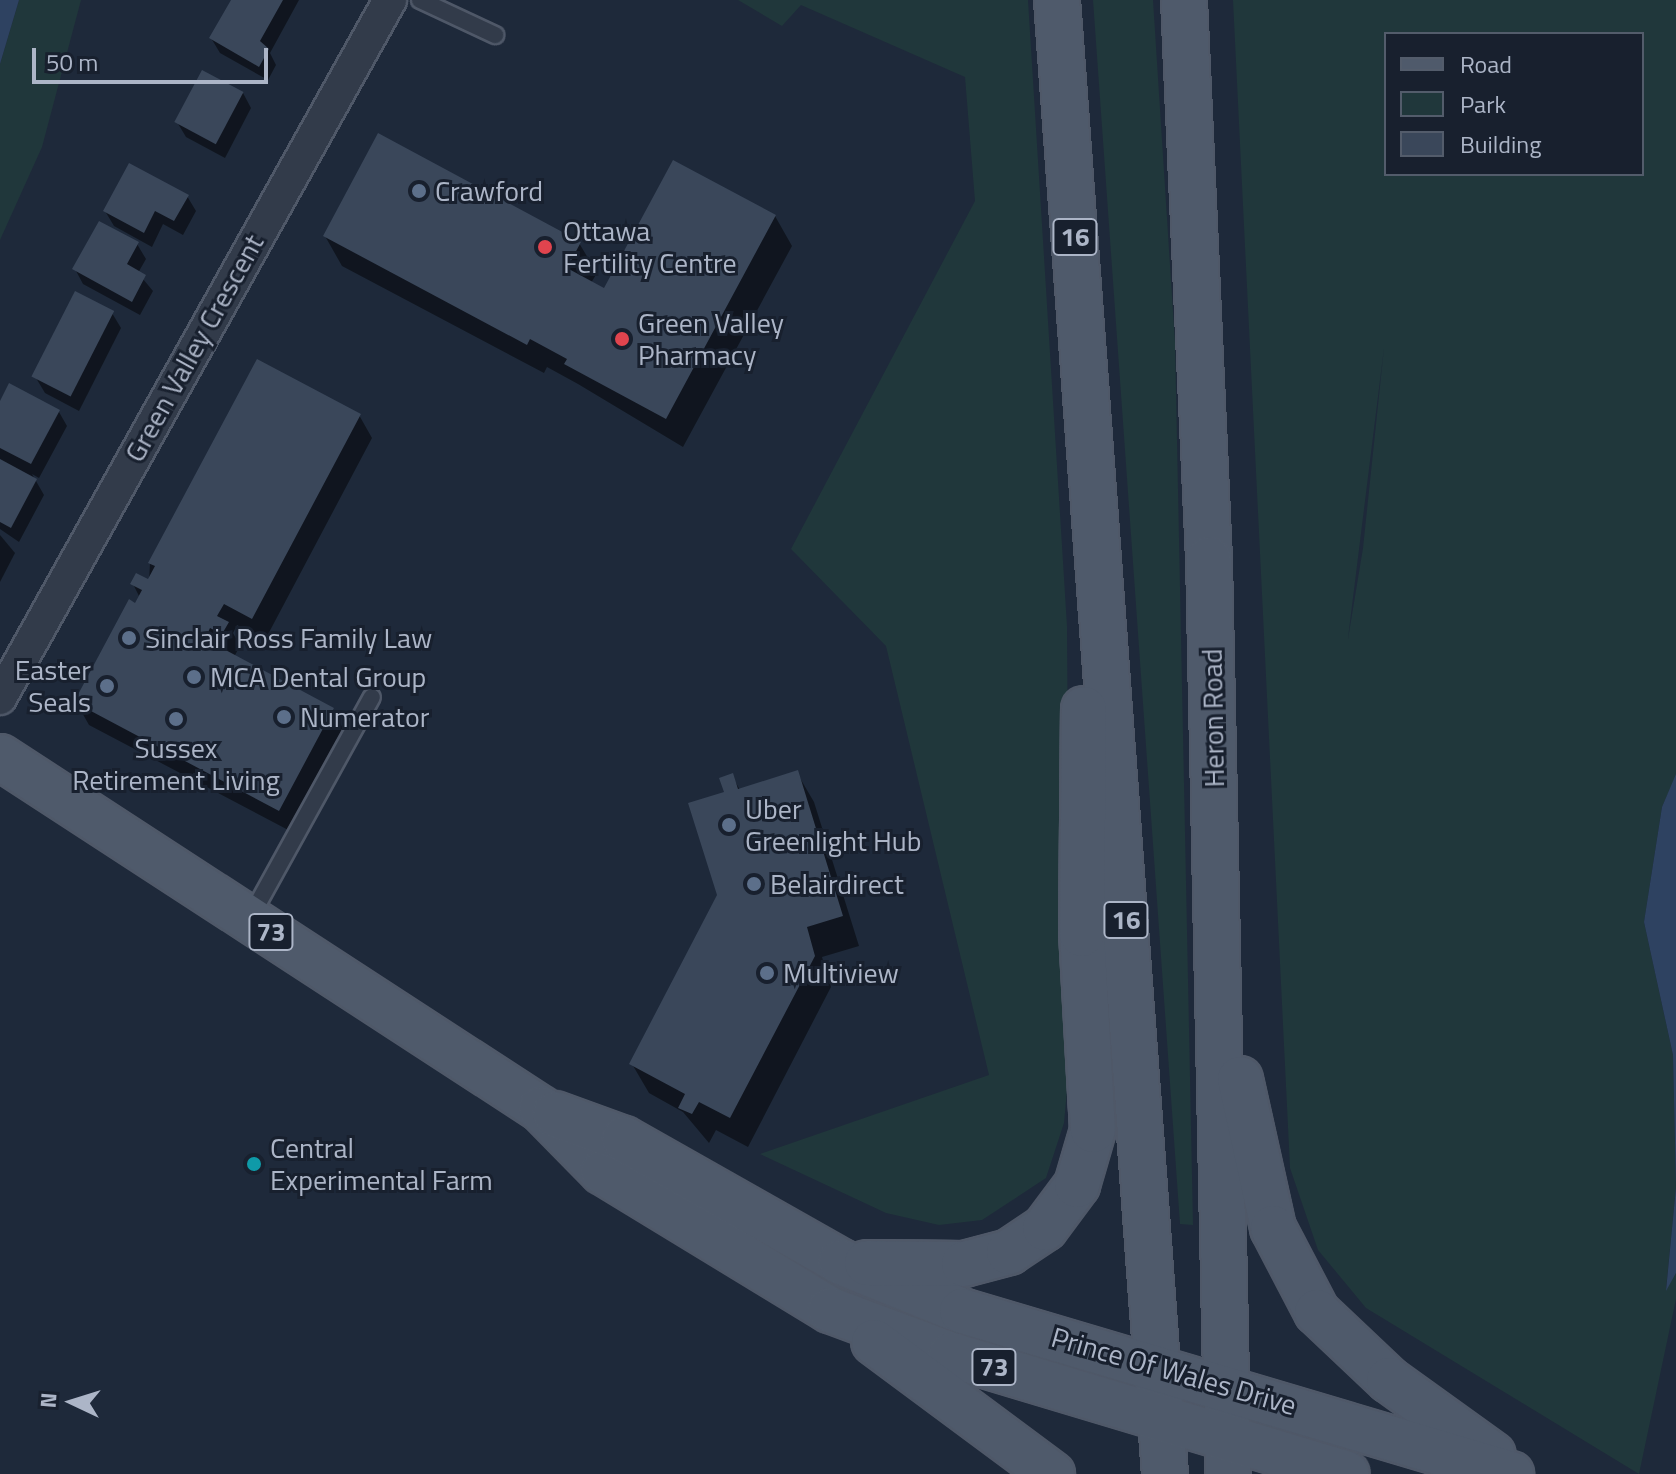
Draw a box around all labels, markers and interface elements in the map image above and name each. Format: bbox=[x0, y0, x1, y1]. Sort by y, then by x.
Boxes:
scale bar bbox=[36, 32, 272, 82]
legend bbox=[1384, 32, 1644, 176]
text: 50 m bbox=[46, 44, 98, 80]
text: Road bbox=[1460, 46, 1512, 82]
text: Park bbox=[1460, 86, 1506, 122]
text: Building bbox=[1460, 126, 1542, 162]
place label: Crawford bbox=[435, 174, 543, 208]
marker: Crawford bbox=[410, 182, 428, 200]
place label: Ottawa Fertility Centre bbox=[563, 214, 737, 280]
road number: 16 bbox=[1051, 215, 1099, 259]
street label: Green Valley Crescent bbox=[118, 228, 270, 468]
marker: Ottawa Fertility Centre bbox=[534, 236, 556, 258]
place label: Green Valley Pharmacy bbox=[638, 306, 784, 372]
marker: Green Valley Pharmacy bbox=[613, 330, 631, 348]
place label: Sinclair Ross Family Law bbox=[145, 621, 432, 655]
marker: Sinclair Ross Family Law bbox=[120, 629, 138, 647]
street label: Heron Road bbox=[1195, 648, 1231, 788]
place label: Easter Seals bbox=[15, 653, 91, 719]
place label: MCA Dental Group bbox=[210, 660, 426, 694]
marker: MCA Dental Group bbox=[185, 668, 203, 686]
marker: Easter Seals bbox=[98, 677, 116, 695]
place label: Numerator bbox=[300, 700, 429, 734]
marker: Numerator bbox=[275, 708, 293, 726]
marker: Sussex Retirement Living bbox=[167, 710, 185, 728]
place label: Sussex Retirement Living bbox=[72, 731, 280, 797]
place label: Uber Greenlight Hub bbox=[745, 792, 921, 858]
marker: Uber Greenlight Hub bbox=[720, 816, 738, 834]
place label: Belairdirect bbox=[770, 867, 904, 901]
marker: Belairdirect bbox=[745, 875, 763, 893]
road number: 16 bbox=[1102, 898, 1150, 942]
road number: 73 bbox=[247, 910, 295, 954]
place label: Multiview bbox=[783, 956, 899, 990]
marker: Multiview bbox=[758, 964, 776, 982]
place label: Central Experimental Farm bbox=[270, 1131, 493, 1197]
marker: Central Experimental Farm bbox=[245, 1155, 263, 1173]
street label: Prince Of Wales Drive bbox=[1048, 1320, 1300, 1422]
road number: 73 bbox=[970, 1345, 1018, 1389]
north arrow bbox=[32, 1362, 112, 1442]
text: N bbox=[31, 1392, 66, 1409]

